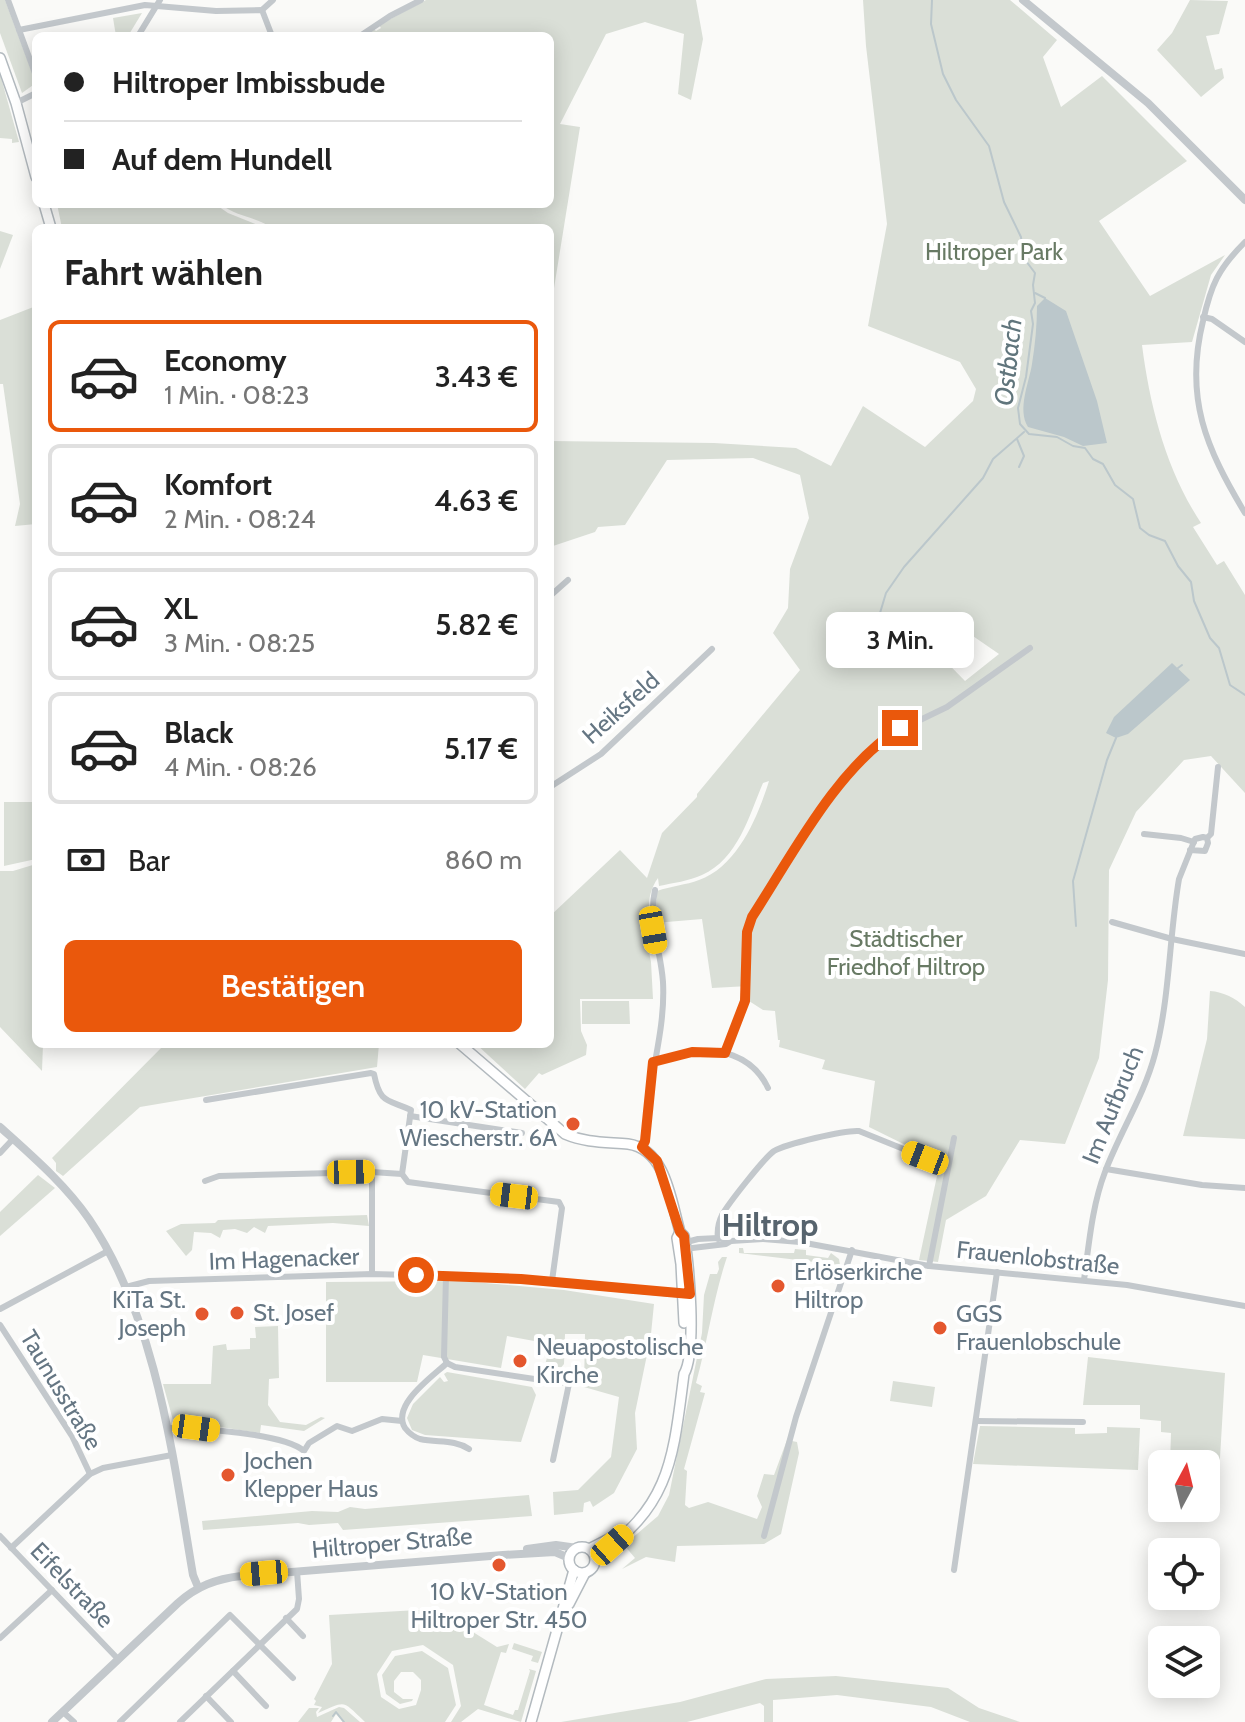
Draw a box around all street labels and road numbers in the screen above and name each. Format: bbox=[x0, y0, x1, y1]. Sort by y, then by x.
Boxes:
street label: Heiksfeld bbox=[576, 666, 665, 750]
street label: Im Aufbruch bbox=[1076, 1042, 1149, 1168]
street label: Frauenlobstraße bbox=[955, 1235, 1121, 1280]
street label: Im Hagenacker bbox=[208, 1241, 360, 1276]
street label: Taunusstraße bbox=[14, 1325, 108, 1455]
street label: Hiltroper Straße bbox=[310, 1521, 474, 1564]
street label: Eifelstraße bbox=[25, 1536, 120, 1633]

